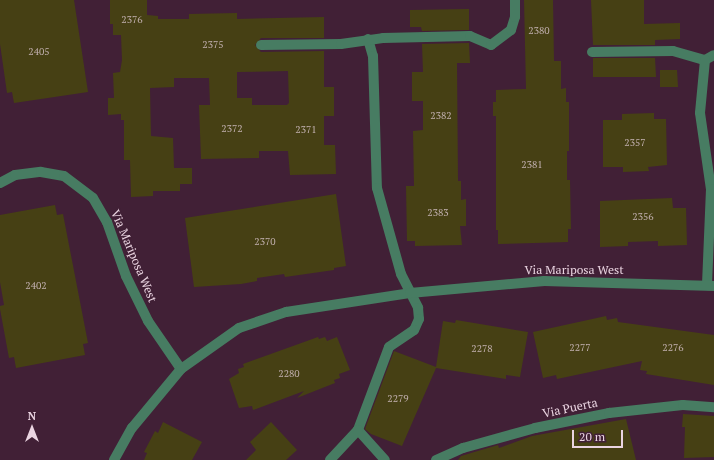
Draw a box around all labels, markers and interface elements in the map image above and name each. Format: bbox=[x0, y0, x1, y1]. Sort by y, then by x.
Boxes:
house number: 2376 bbox=[121, 14, 143, 26]
house number: 2380 bbox=[528, 25, 550, 37]
house number: 2375 bbox=[202, 39, 224, 51]
house number: 2405 bbox=[28, 46, 50, 58]
house number: 2382 bbox=[430, 110, 452, 122]
house number: 2372 bbox=[221, 123, 243, 135]
house number: 2371 bbox=[295, 124, 317, 136]
house number: 2357 bbox=[624, 137, 646, 149]
house number: 2381 bbox=[521, 159, 543, 171]
house number: 2383 bbox=[427, 207, 449, 219]
street label: Via Mariposa West bbox=[108, 208, 160, 304]
house number: 2356 bbox=[632, 211, 654, 223]
house number: 2370 bbox=[254, 236, 276, 248]
street label: Via Mariposa West bbox=[524, 263, 624, 277]
house number: 2402 bbox=[25, 280, 47, 292]
house number: 2277 bbox=[569, 342, 591, 354]
house number: 2276 bbox=[662, 342, 684, 354]
house number: 2278 bbox=[471, 343, 493, 355]
house number: 2280 bbox=[278, 368, 300, 380]
house number: 2279 bbox=[387, 393, 409, 405]
street label: Via Puerta bbox=[541, 395, 599, 421]
north arrow bbox=[12, 408, 52, 448]
text: N bbox=[28, 409, 36, 423]
scale bar bbox=[574, 422, 625, 448]
text: 20 m bbox=[579, 429, 605, 444]

